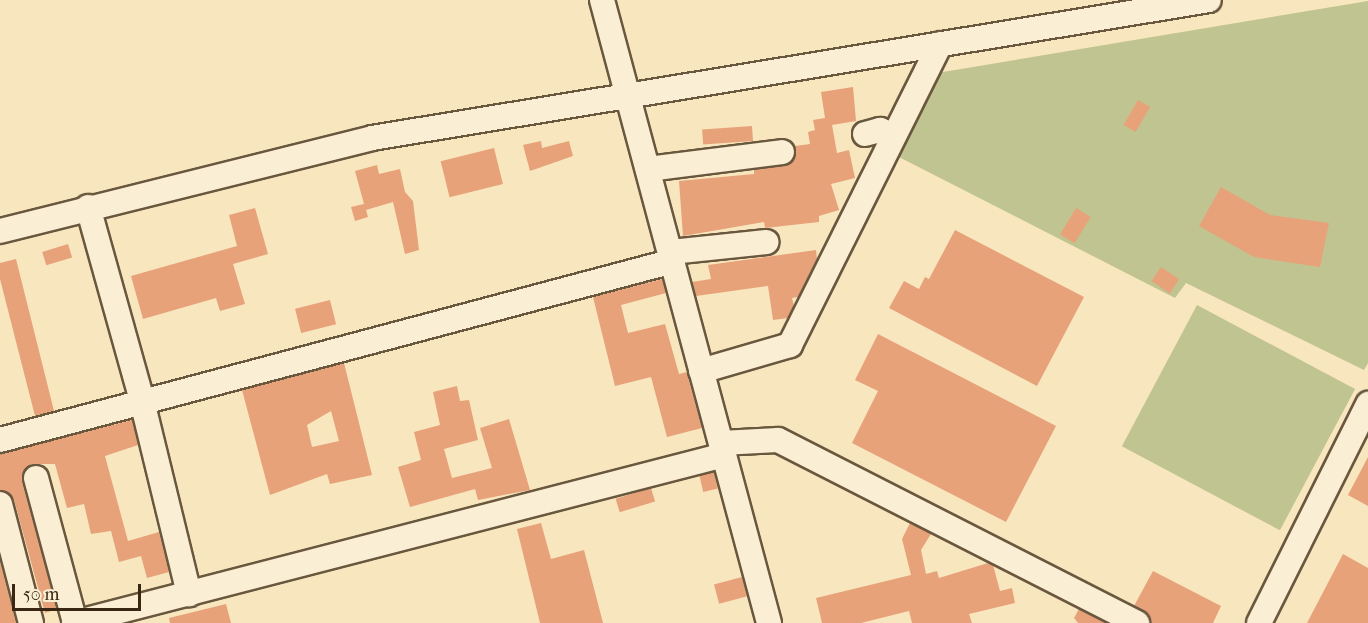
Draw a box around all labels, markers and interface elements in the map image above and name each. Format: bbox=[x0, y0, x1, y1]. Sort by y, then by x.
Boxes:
scale bar bbox=[15, 572, 144, 610]
text: 50 m bbox=[23, 584, 59, 605]

